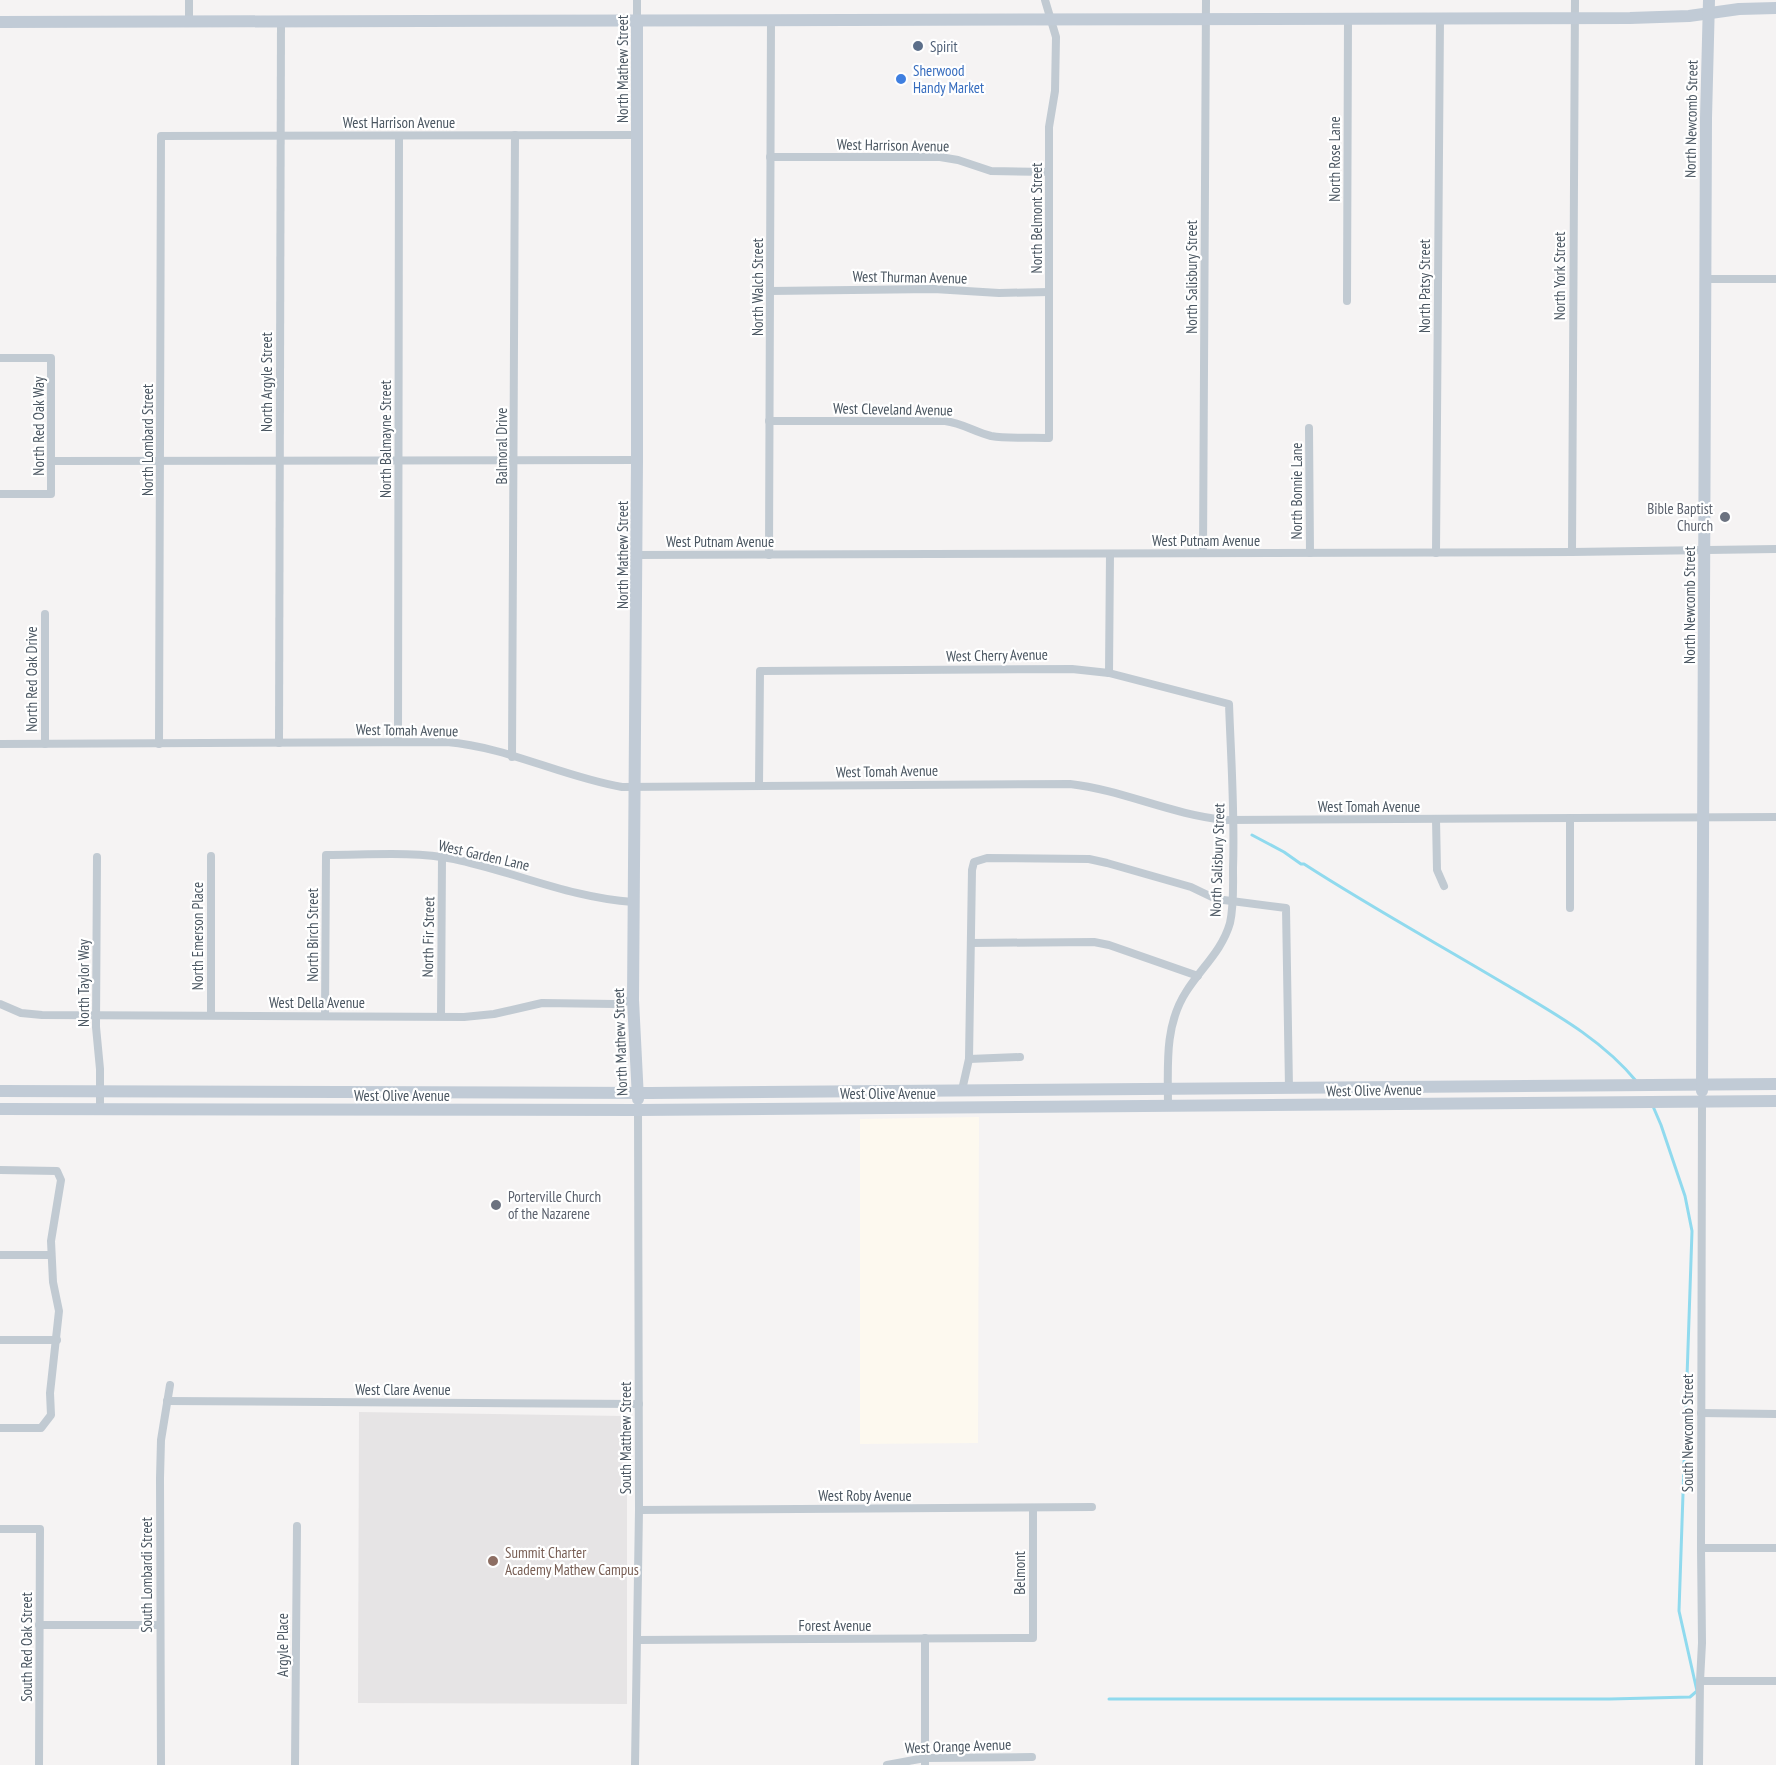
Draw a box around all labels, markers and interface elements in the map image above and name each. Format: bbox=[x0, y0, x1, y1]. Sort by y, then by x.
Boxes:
street label: North Mathew Street bbox=[613, 15, 632, 123]
place label: Spirit bbox=[930, 37, 958, 56]
marker: Spirit bbox=[911, 39, 925, 53]
street label: North Newcomb Street bbox=[1680, 60, 1702, 178]
place label: Sherwood Handy Market bbox=[913, 61, 984, 97]
marker: Sherwood Handy Market bbox=[894, 72, 908, 86]
street label: West Harrison Avenue bbox=[343, 113, 455, 132]
street label: North Rose Lane bbox=[1325, 116, 1344, 202]
street label: West Harrison Avenue bbox=[837, 135, 949, 155]
street label: North Belmont Street bbox=[1027, 163, 1046, 273]
street label: North Salisbury Street bbox=[1182, 220, 1201, 334]
street label: North York Street bbox=[1550, 232, 1569, 320]
street label: North Walch Street bbox=[748, 238, 767, 336]
street label: North Patsy Street bbox=[1415, 239, 1434, 333]
street label: West Thurman Avenue bbox=[852, 267, 968, 287]
street label: North Argyle Street bbox=[257, 332, 276, 432]
street label: North Red Oak Way bbox=[29, 376, 48, 476]
street label: North Balmayne Street bbox=[376, 380, 395, 498]
street label: North Lombard Street bbox=[138, 384, 157, 496]
street label: West Cleveland Avenue bbox=[833, 398, 953, 420]
street label: Balmoral Drive bbox=[492, 408, 511, 484]
street label: North Bonnie Lane bbox=[1287, 442, 1306, 540]
place label: Bible Baptist Church bbox=[1647, 499, 1713, 535]
street label: North Mathew Street bbox=[613, 501, 632, 609]
marker: Bible Baptist Church bbox=[1718, 510, 1732, 524]
street label: West Putnam Avenue bbox=[1152, 531, 1260, 550]
street label: West Putnam Avenue bbox=[666, 532, 774, 551]
street label: North Newcomb Street bbox=[1680, 546, 1699, 664]
street label: North Red Oak Drive bbox=[22, 626, 41, 732]
street label: West Cherry Avenue bbox=[946, 645, 1048, 665]
street label: West Tomah Avenue bbox=[356, 720, 458, 740]
street label: West Tomah Avenue bbox=[836, 761, 938, 781]
street label: West Tomah Avenue bbox=[1318, 797, 1420, 816]
street label: North Salisbury Street bbox=[1206, 803, 1228, 917]
street label: West Garden Lane bbox=[437, 835, 531, 875]
street label: North Emerson Place bbox=[188, 882, 207, 990]
street label: North Birch Street bbox=[303, 888, 322, 982]
street label: North Fir Street bbox=[418, 896, 438, 978]
street label: North Taylor Way bbox=[74, 939, 93, 1027]
street label: North Mathew Street bbox=[609, 988, 631, 1096]
street label: West Della Avenue bbox=[269, 993, 365, 1012]
street label: West Olive Avenue bbox=[1326, 1080, 1422, 1100]
street label: West Olive Avenue bbox=[840, 1084, 936, 1103]
street label: West Olive Avenue bbox=[354, 1086, 450, 1105]
place label: Porterville Church of the Nazarene bbox=[508, 1187, 601, 1223]
marker: Porterville Church of the Nazarene bbox=[489, 1198, 503, 1212]
street label: South Newcomb Street bbox=[1678, 1374, 1697, 1492]
street label: West Clare Avenue bbox=[355, 1380, 451, 1399]
street label: South Matthew Street bbox=[616, 1382, 635, 1494]
street label: West Roby Avenue bbox=[818, 1486, 912, 1505]
street label: South Lombardi Street bbox=[137, 1517, 156, 1633]
place label: Summit Charter Academy Mathew Campus bbox=[505, 1543, 639, 1579]
street label: Belmont bbox=[1010, 1551, 1029, 1595]
marker: Summit Charter Academy Mathew Campus bbox=[486, 1554, 500, 1568]
street label: South Red Oak Street bbox=[17, 1592, 36, 1702]
street label: Argyle Place bbox=[273, 1613, 292, 1677]
street label: Forest Avenue bbox=[799, 1616, 871, 1635]
street label: West Orange Avenue bbox=[904, 1735, 1012, 1757]

